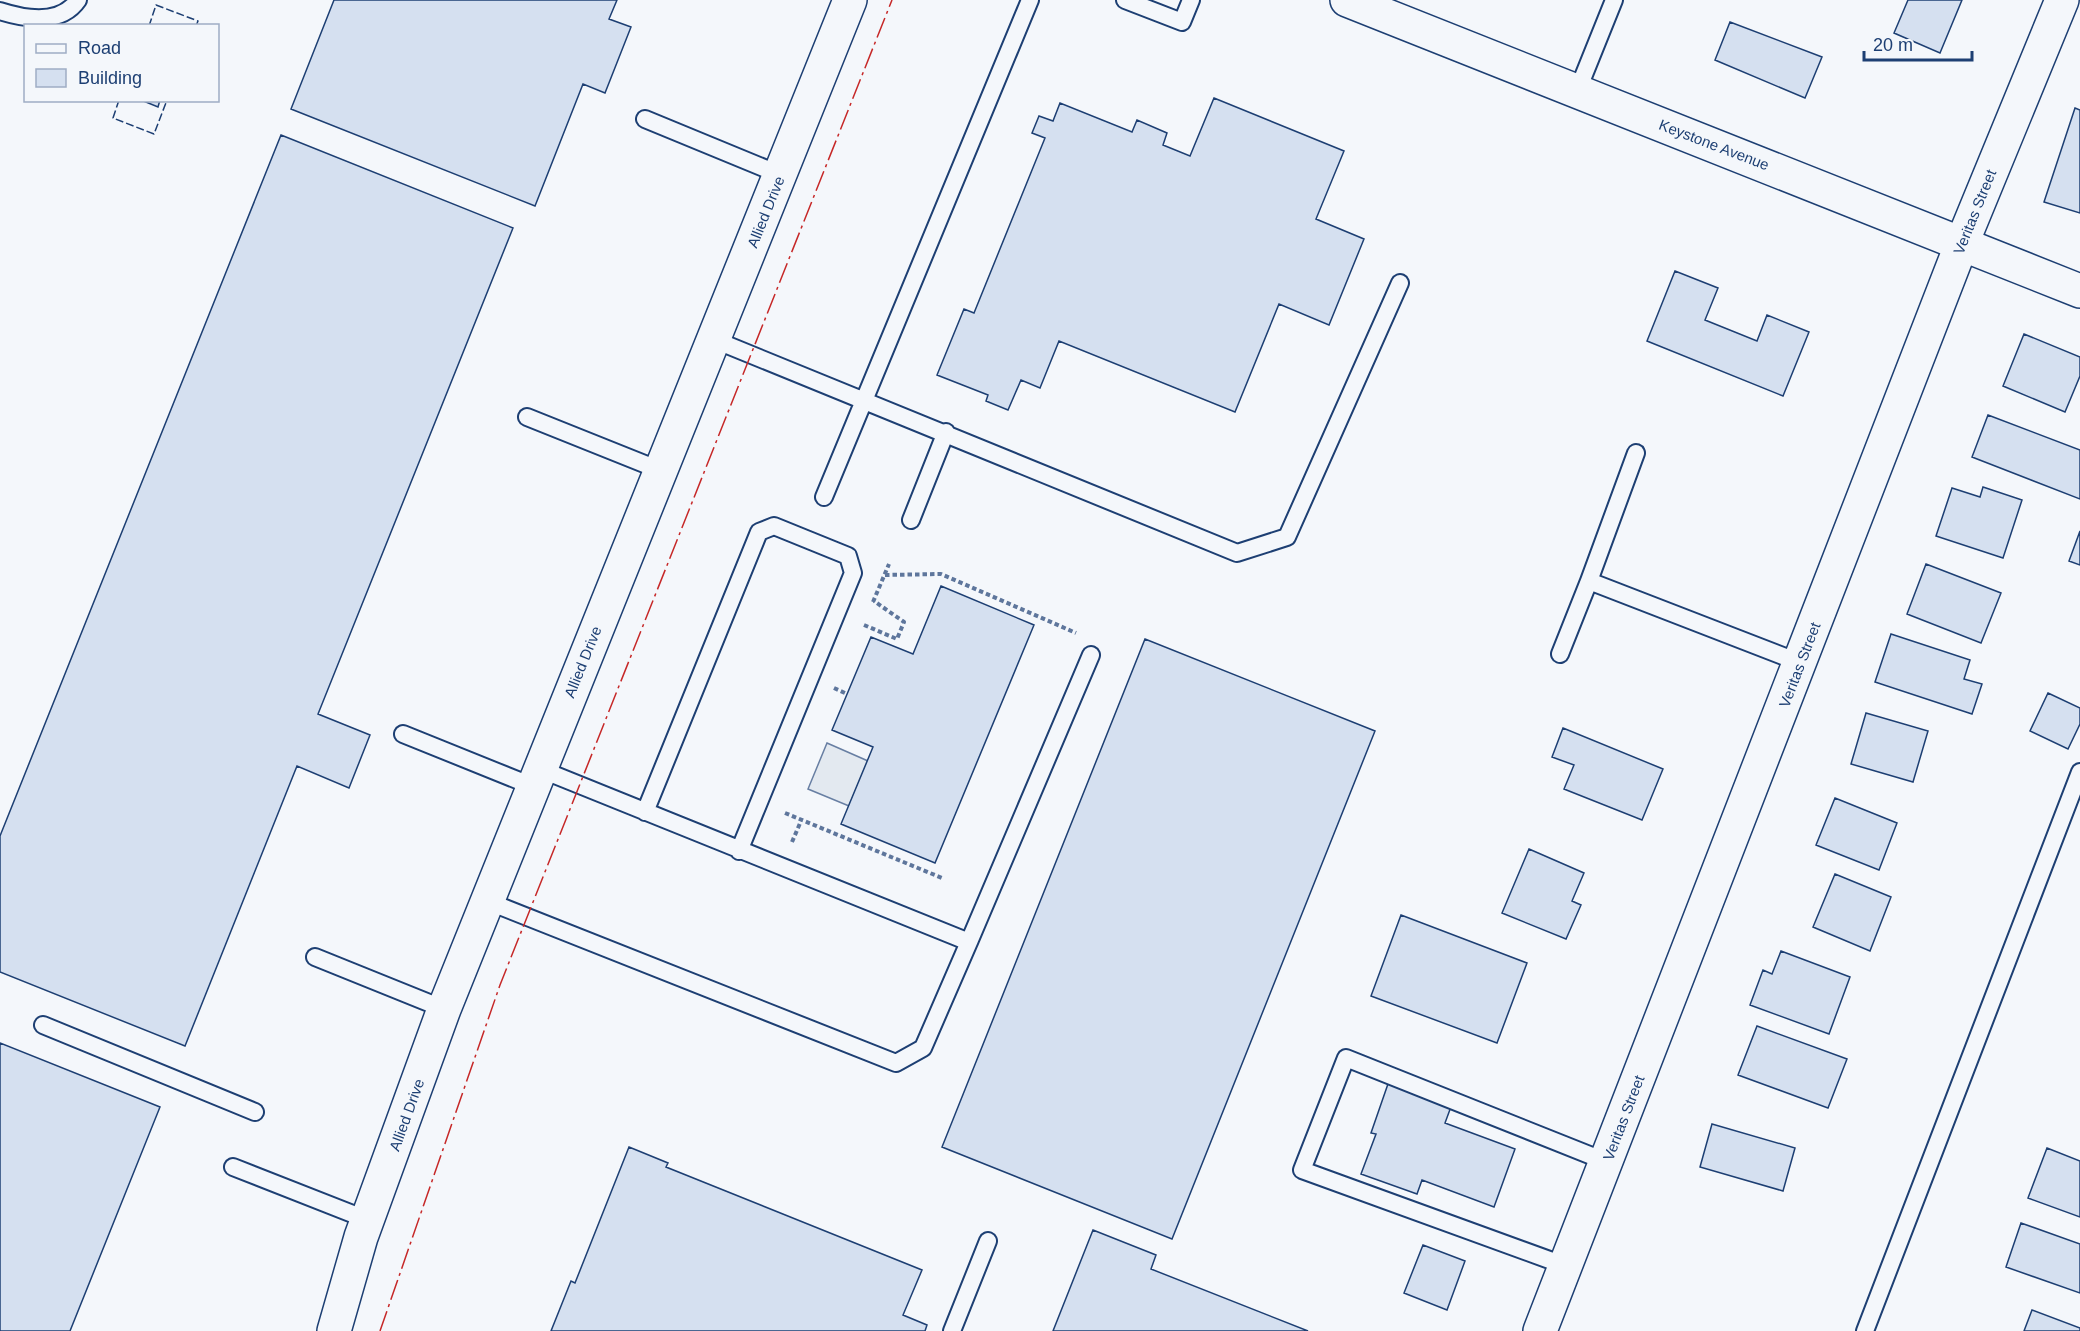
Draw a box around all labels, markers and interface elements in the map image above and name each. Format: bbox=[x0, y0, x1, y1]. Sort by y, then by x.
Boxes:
legend bbox=[24, 24, 219, 102]
scale bar bbox=[1864, 24, 1972, 62]
text: 20 m bbox=[1873, 35, 1913, 55]
text: Road bbox=[78, 38, 121, 58]
text: Building bbox=[78, 68, 142, 88]
street label: Keystone Avenue bbox=[1657, 116, 1772, 173]
street label: Veritas Street bbox=[1950, 166, 2000, 257]
street label: Allied Drive bbox=[743, 173, 788, 250]
street label: Veritas Street bbox=[1775, 619, 1824, 710]
street label: Allied Drive bbox=[560, 623, 605, 700]
street label: Veritas Street bbox=[1599, 1072, 1648, 1163]
street label: Allied Drive bbox=[386, 1076, 427, 1153]

